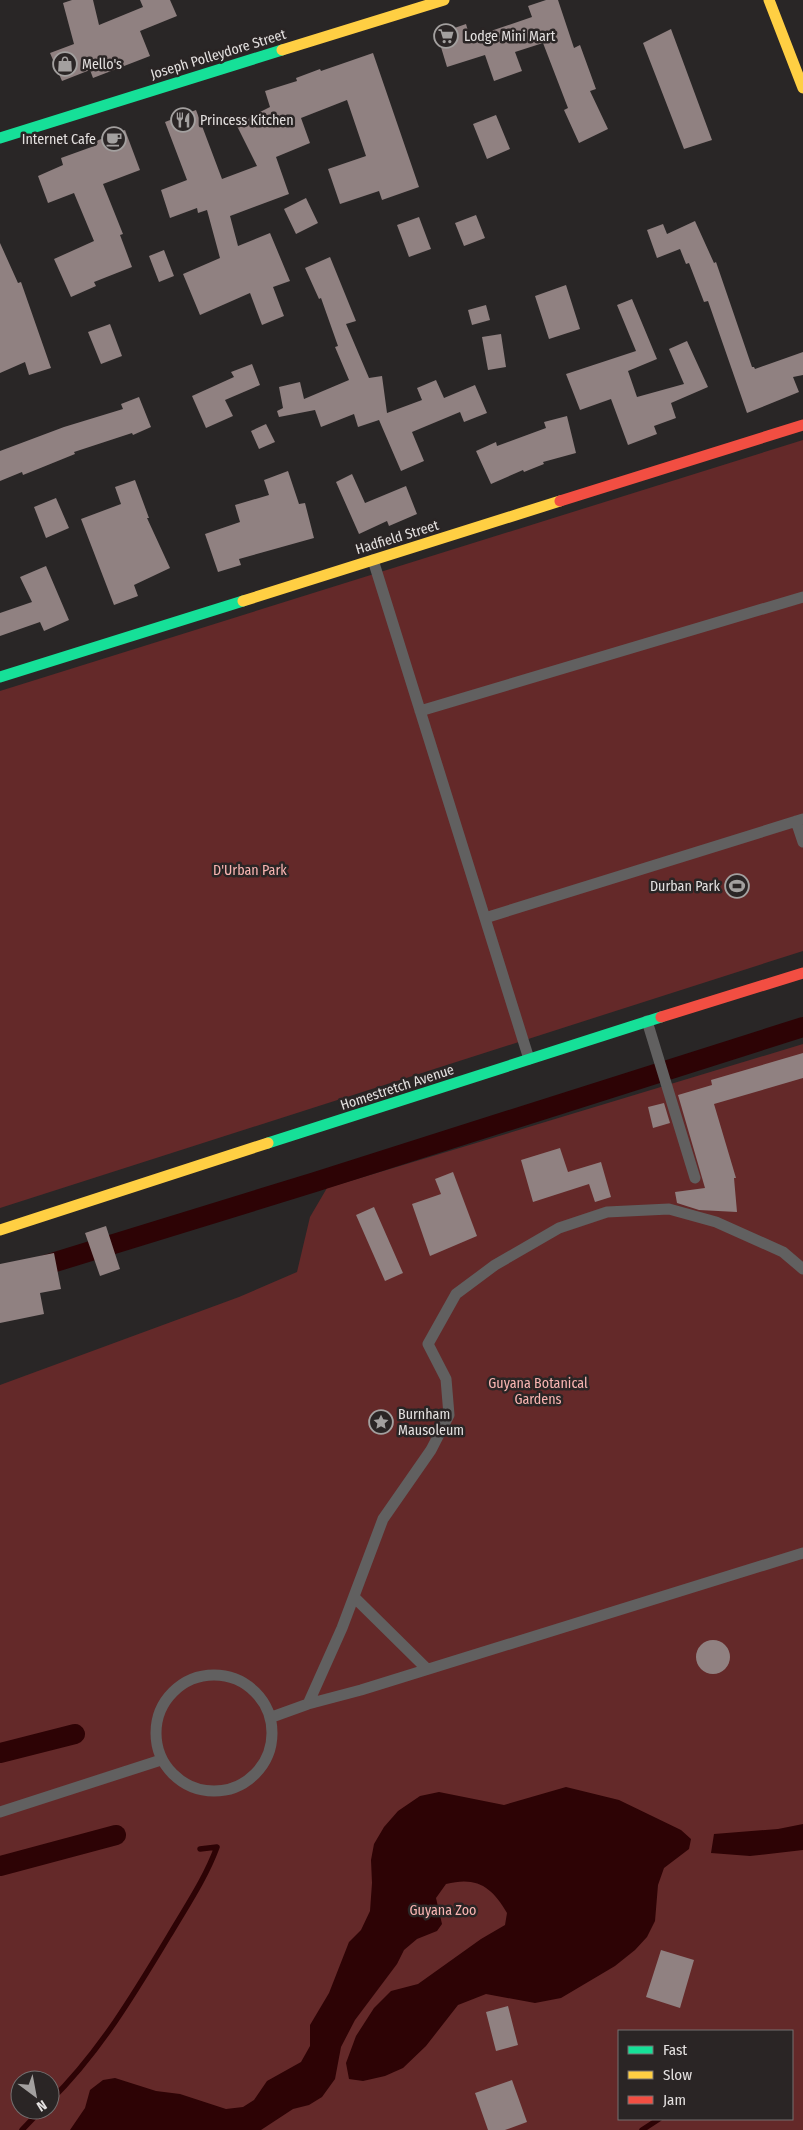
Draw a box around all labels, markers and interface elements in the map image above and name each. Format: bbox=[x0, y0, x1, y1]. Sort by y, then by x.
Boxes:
supermarket icon: Lodge Mini Mart bbox=[433, 23, 459, 49]
street label: Joseph Polleydore Street bbox=[148, 26, 288, 83]
place label: Lodge Mini Mart bbox=[464, 28, 556, 45]
shop icon: Mello's bbox=[52, 51, 78, 77]
place label: Mello's bbox=[82, 56, 122, 73]
restaurant icon: Princess Kitchen bbox=[170, 107, 196, 133]
place label: Princess Kitchen bbox=[200, 112, 294, 129]
cafe icon: Internet Cafe bbox=[101, 126, 127, 152]
place label: Internet Cafe bbox=[22, 131, 96, 148]
street label: Hadfield Street bbox=[354, 517, 441, 558]
park label: D'Urban Park bbox=[213, 862, 287, 879]
sports icon: Durban Park bbox=[724, 873, 750, 899]
place label: Durban Park bbox=[650, 878, 720, 895]
street label: Homestretch Avenue bbox=[338, 1061, 456, 1114]
park label: Guyana Botanical Gardens bbox=[488, 1375, 588, 1408]
place label: Burnham Mausoleum bbox=[398, 1406, 464, 1439]
place icon: Burnham Mausoleum bbox=[368, 1409, 394, 1435]
park label: Guyana Zoo bbox=[410, 1902, 476, 1919]
legend bbox=[618, 2030, 793, 2120]
text: Fast bbox=[663, 2041, 687, 2059]
text: Slow bbox=[663, 2066, 692, 2084]
north arrow bbox=[10, 2070, 60, 2120]
text: Jam bbox=[663, 2091, 686, 2109]
text: N bbox=[34, 2096, 50, 2115]

